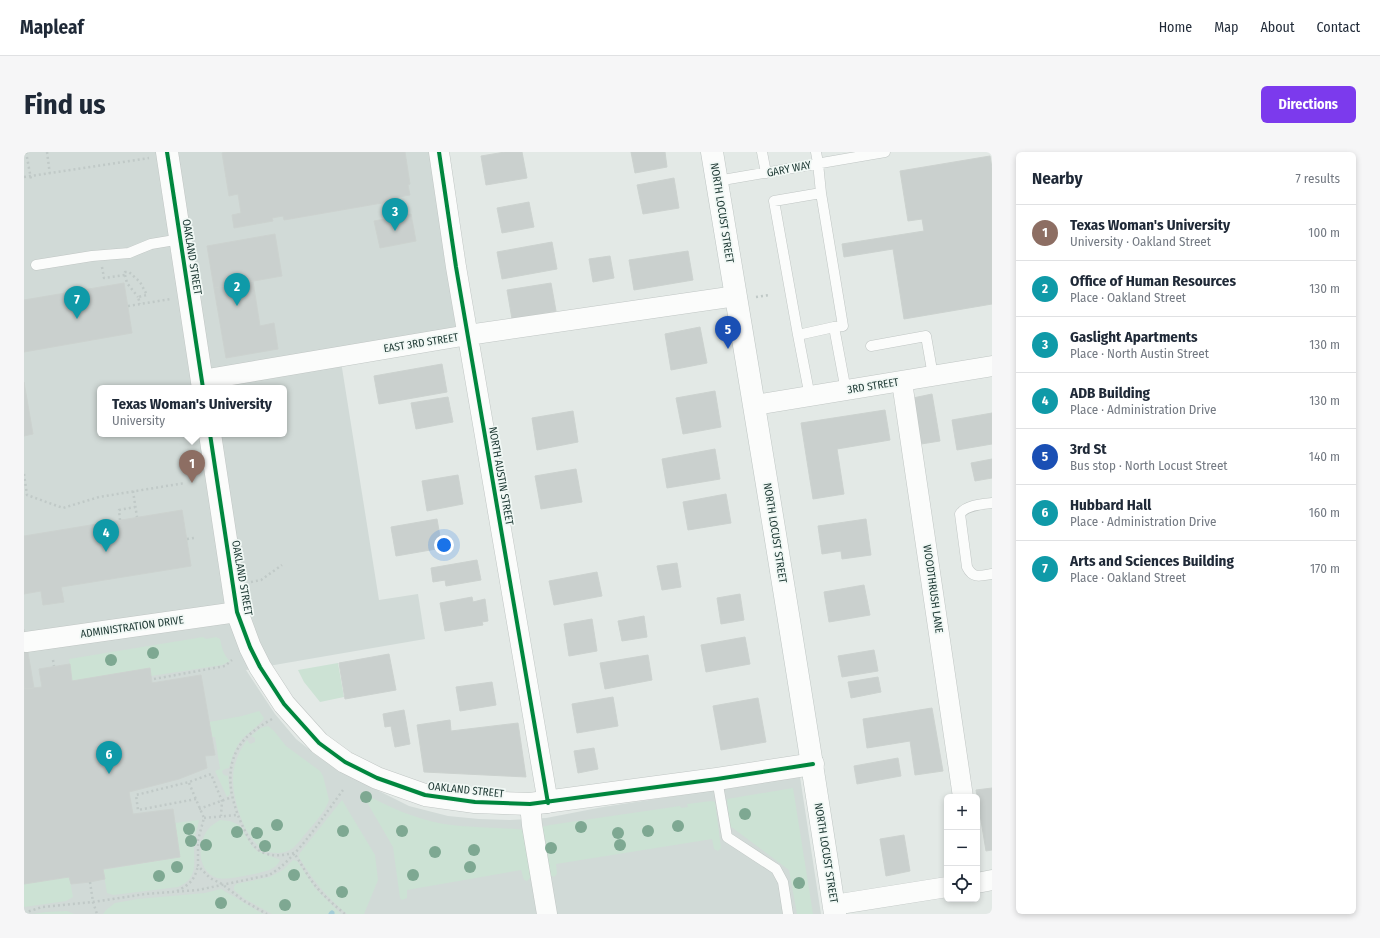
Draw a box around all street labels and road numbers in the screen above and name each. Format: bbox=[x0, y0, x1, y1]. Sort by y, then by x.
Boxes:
street label: GARY WAY bbox=[766, 158, 813, 180]
street label: NORTH LOCUST STREET bbox=[708, 162, 736, 265]
street label: OAKLAND STREET bbox=[180, 218, 205, 297]
street label: EAST 3RD STREET bbox=[383, 331, 460, 355]
street label: 3RD STREET bbox=[846, 375, 900, 396]
street label: NORTH AUSTIN STREET bbox=[486, 426, 516, 527]
street label: NORTH LOCUST STREET bbox=[761, 482, 789, 585]
street label: OAKLAND STREET bbox=[229, 539, 255, 618]
street label: WOODTHRUSH LANE bbox=[920, 544, 946, 634]
street label: ADMINISTRATION DRIVE bbox=[80, 613, 184, 641]
street label: OAKLAND STREET bbox=[427, 780, 506, 801]
street label: NORTH LOCUST STREET bbox=[812, 802, 840, 905]

